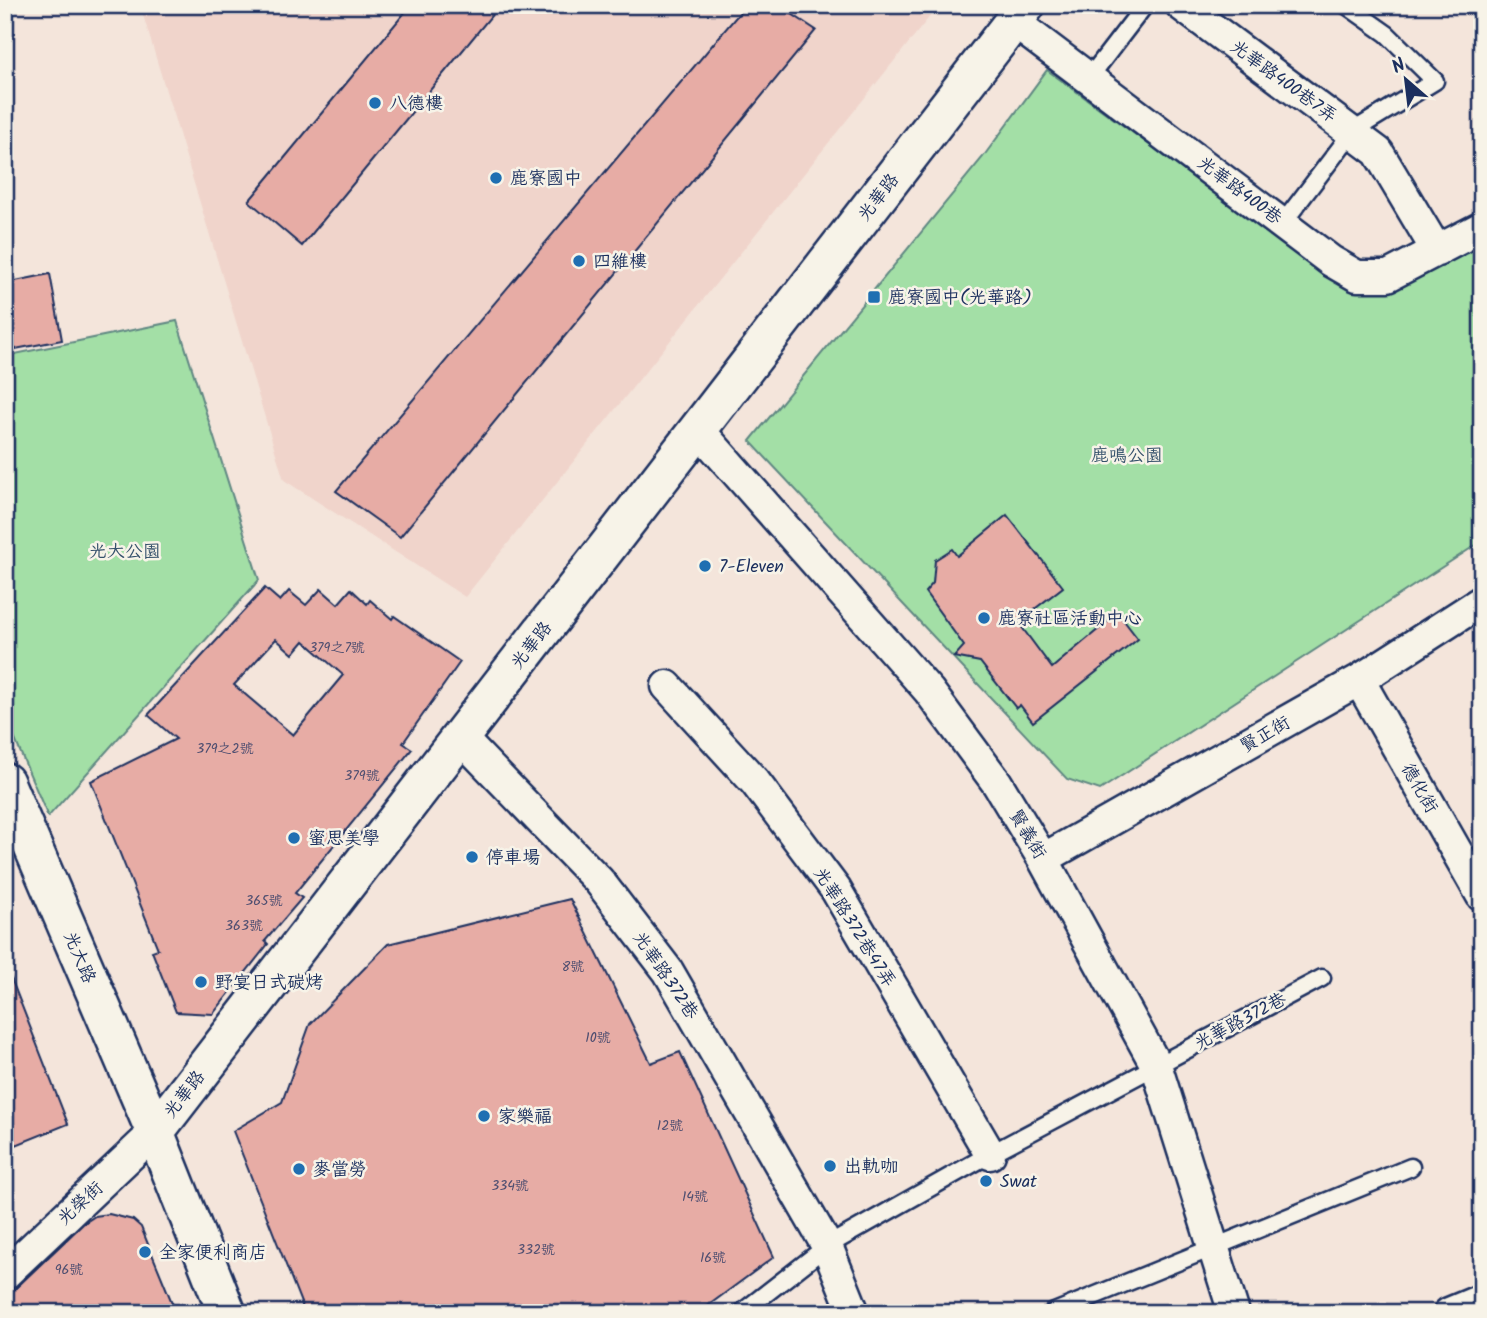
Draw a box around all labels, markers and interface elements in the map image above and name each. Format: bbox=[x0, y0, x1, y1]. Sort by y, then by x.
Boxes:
street label: 光華路400巷7弄 bbox=[1224, 33, 1343, 131]
north arrow bbox=[1372, 46, 1442, 116]
text: N bbox=[1387, 51, 1411, 83]
place label: 八德樓 bbox=[389, 90, 443, 119]
marker: 八德樓 bbox=[367, 95, 383, 111]
street label: 光華路400巷 bbox=[1190, 150, 1288, 233]
place label: 鹿寮國中 bbox=[510, 165, 582, 194]
street label: 光華路 bbox=[851, 168, 907, 228]
marker: 鹿寮國中 bbox=[488, 170, 504, 186]
place label: 四維樓 bbox=[593, 248, 647, 277]
marker: 四維樓 bbox=[571, 253, 587, 269]
place label: 鹿寮國中(光華路) bbox=[888, 284, 1032, 313]
marker: 鹿寮國中(光華路) bbox=[866, 289, 882, 305]
park label: 鹿鳴公園 bbox=[1091, 442, 1163, 471]
park label: 光大公園 bbox=[89, 538, 161, 567]
place label: 7-Eleven bbox=[719, 553, 784, 582]
marker: 7-Eleven bbox=[697, 558, 713, 574]
place label: 鹿寮社區活動中心 bbox=[998, 605, 1142, 634]
marker: 鹿寮社區活動中心 bbox=[976, 610, 992, 626]
street label: 光華路 bbox=[504, 616, 560, 676]
house number: 379之7號 bbox=[309, 637, 365, 659]
street label: 賢正街 bbox=[1235, 709, 1296, 761]
house number: 379之2號 bbox=[196, 738, 254, 760]
street label: 德化街 bbox=[1393, 758, 1445, 819]
house number: 379號 bbox=[344, 765, 380, 787]
street label: 賢義街 bbox=[1000, 804, 1053, 865]
place label: 蜜思美學 bbox=[308, 825, 380, 854]
marker: 蜜思美學 bbox=[286, 830, 302, 846]
place label: 停車場 bbox=[486, 844, 540, 873]
marker: 停車場 bbox=[464, 849, 480, 865]
street label: 光華路372巷47弄 bbox=[805, 862, 902, 994]
house number: 365號 bbox=[245, 890, 283, 912]
house number: 363號 bbox=[225, 915, 263, 937]
street label: 光華路372巷 bbox=[624, 926, 705, 1026]
street label: 光大路 bbox=[55, 927, 103, 988]
house number: 8號 bbox=[562, 956, 584, 978]
place label: 野宴日式碳烤 bbox=[215, 969, 323, 998]
marker: 野宴日式碳烤 bbox=[193, 974, 209, 990]
street label: 光華路372巷 bbox=[1189, 986, 1292, 1059]
house number: 10號 bbox=[585, 1027, 611, 1049]
street label: 光華路 bbox=[157, 1065, 213, 1125]
place label: 家樂福 bbox=[498, 1103, 552, 1132]
marker: 家樂福 bbox=[476, 1108, 492, 1124]
house number: 12號 bbox=[657, 1115, 683, 1137]
place label: 出軌咖 bbox=[844, 1153, 898, 1182]
place label: 麥當勞 bbox=[313, 1156, 367, 1185]
marker: 出軌咖 bbox=[822, 1158, 838, 1174]
marker: 麥當勞 bbox=[291, 1161, 307, 1177]
place label: Swat bbox=[1000, 1168, 1038, 1197]
marker: Swat bbox=[978, 1173, 994, 1189]
street label: 光榮街 bbox=[51, 1175, 111, 1233]
house number: 334號 bbox=[491, 1175, 529, 1197]
house number: 14號 bbox=[682, 1186, 708, 1208]
place label: 全家便利商店 bbox=[159, 1239, 267, 1268]
house number: 332號 bbox=[517, 1239, 555, 1261]
marker: 全家便利商店 bbox=[137, 1244, 153, 1260]
house number: 16號 bbox=[700, 1247, 726, 1269]
house number: 96號 bbox=[55, 1259, 83, 1281]

